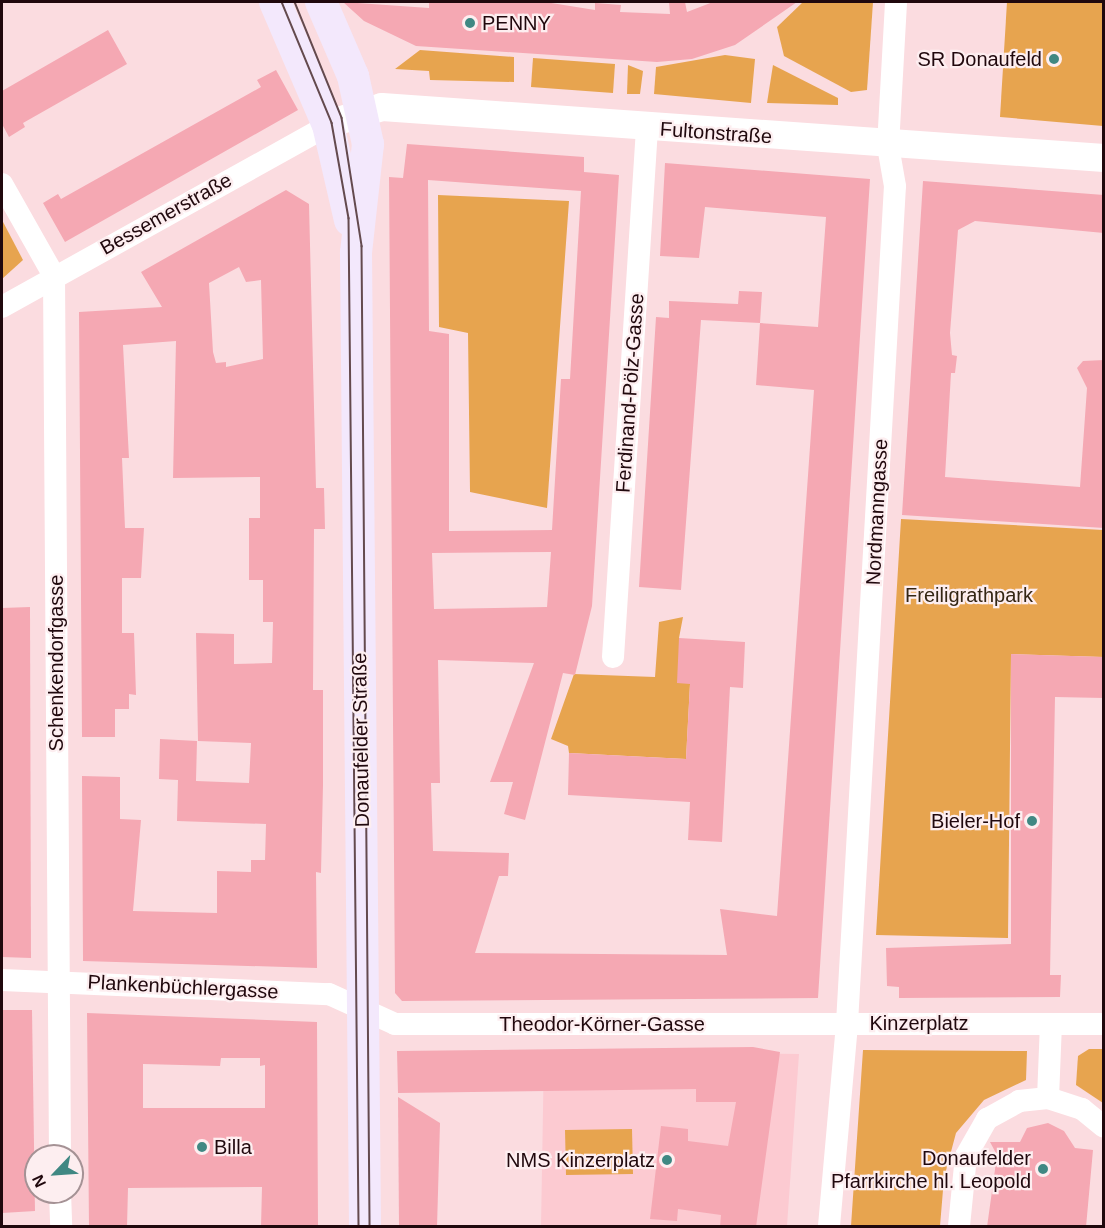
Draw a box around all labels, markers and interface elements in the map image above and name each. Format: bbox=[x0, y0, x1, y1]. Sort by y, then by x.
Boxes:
place label: PENNY bbox=[482, 11, 551, 35]
marker: PENNY bbox=[463, 16, 477, 30]
place label: SR Donaufeld bbox=[917, 47, 1042, 71]
marker: SR Donaufeld bbox=[1047, 52, 1061, 66]
street label: Fultonstraße bbox=[659, 117, 773, 149]
street label: Bessemerstraße bbox=[96, 168, 236, 260]
street label: Ferdinand-Pölz-Gasse bbox=[611, 292, 649, 494]
street label: Nordmanngasse bbox=[861, 438, 893, 586]
street label: Schenkendorfgasse bbox=[44, 575, 68, 751]
park label: Freiligrathpark bbox=[905, 583, 1033, 607]
street label: Donaufelder Straße bbox=[347, 653, 375, 827]
place label: Bieler-Hof bbox=[931, 809, 1020, 833]
marker: Bieler-Hof bbox=[1025, 814, 1039, 828]
street label: Plankenbüchlergasse bbox=[87, 970, 279, 1004]
street label: Kinzerplatz bbox=[870, 1011, 968, 1035]
street label: Theodor-Körner-Gasse bbox=[499, 1012, 705, 1036]
place label: Billa bbox=[214, 1135, 252, 1159]
marker: Billa bbox=[195, 1140, 209, 1154]
north arrow bbox=[24, 1144, 84, 1204]
place label: Donaufelder Pfarrkirche hl. Leopold bbox=[831, 1146, 1031, 1193]
place label: NMS Kinzerplatz bbox=[506, 1148, 655, 1172]
marker: NMS Kinzerplatz bbox=[660, 1153, 674, 1167]
marker: Donaufelder Pfarrkirche hl. Leopold bbox=[1036, 1162, 1050, 1176]
text: N bbox=[29, 1172, 49, 1190]

